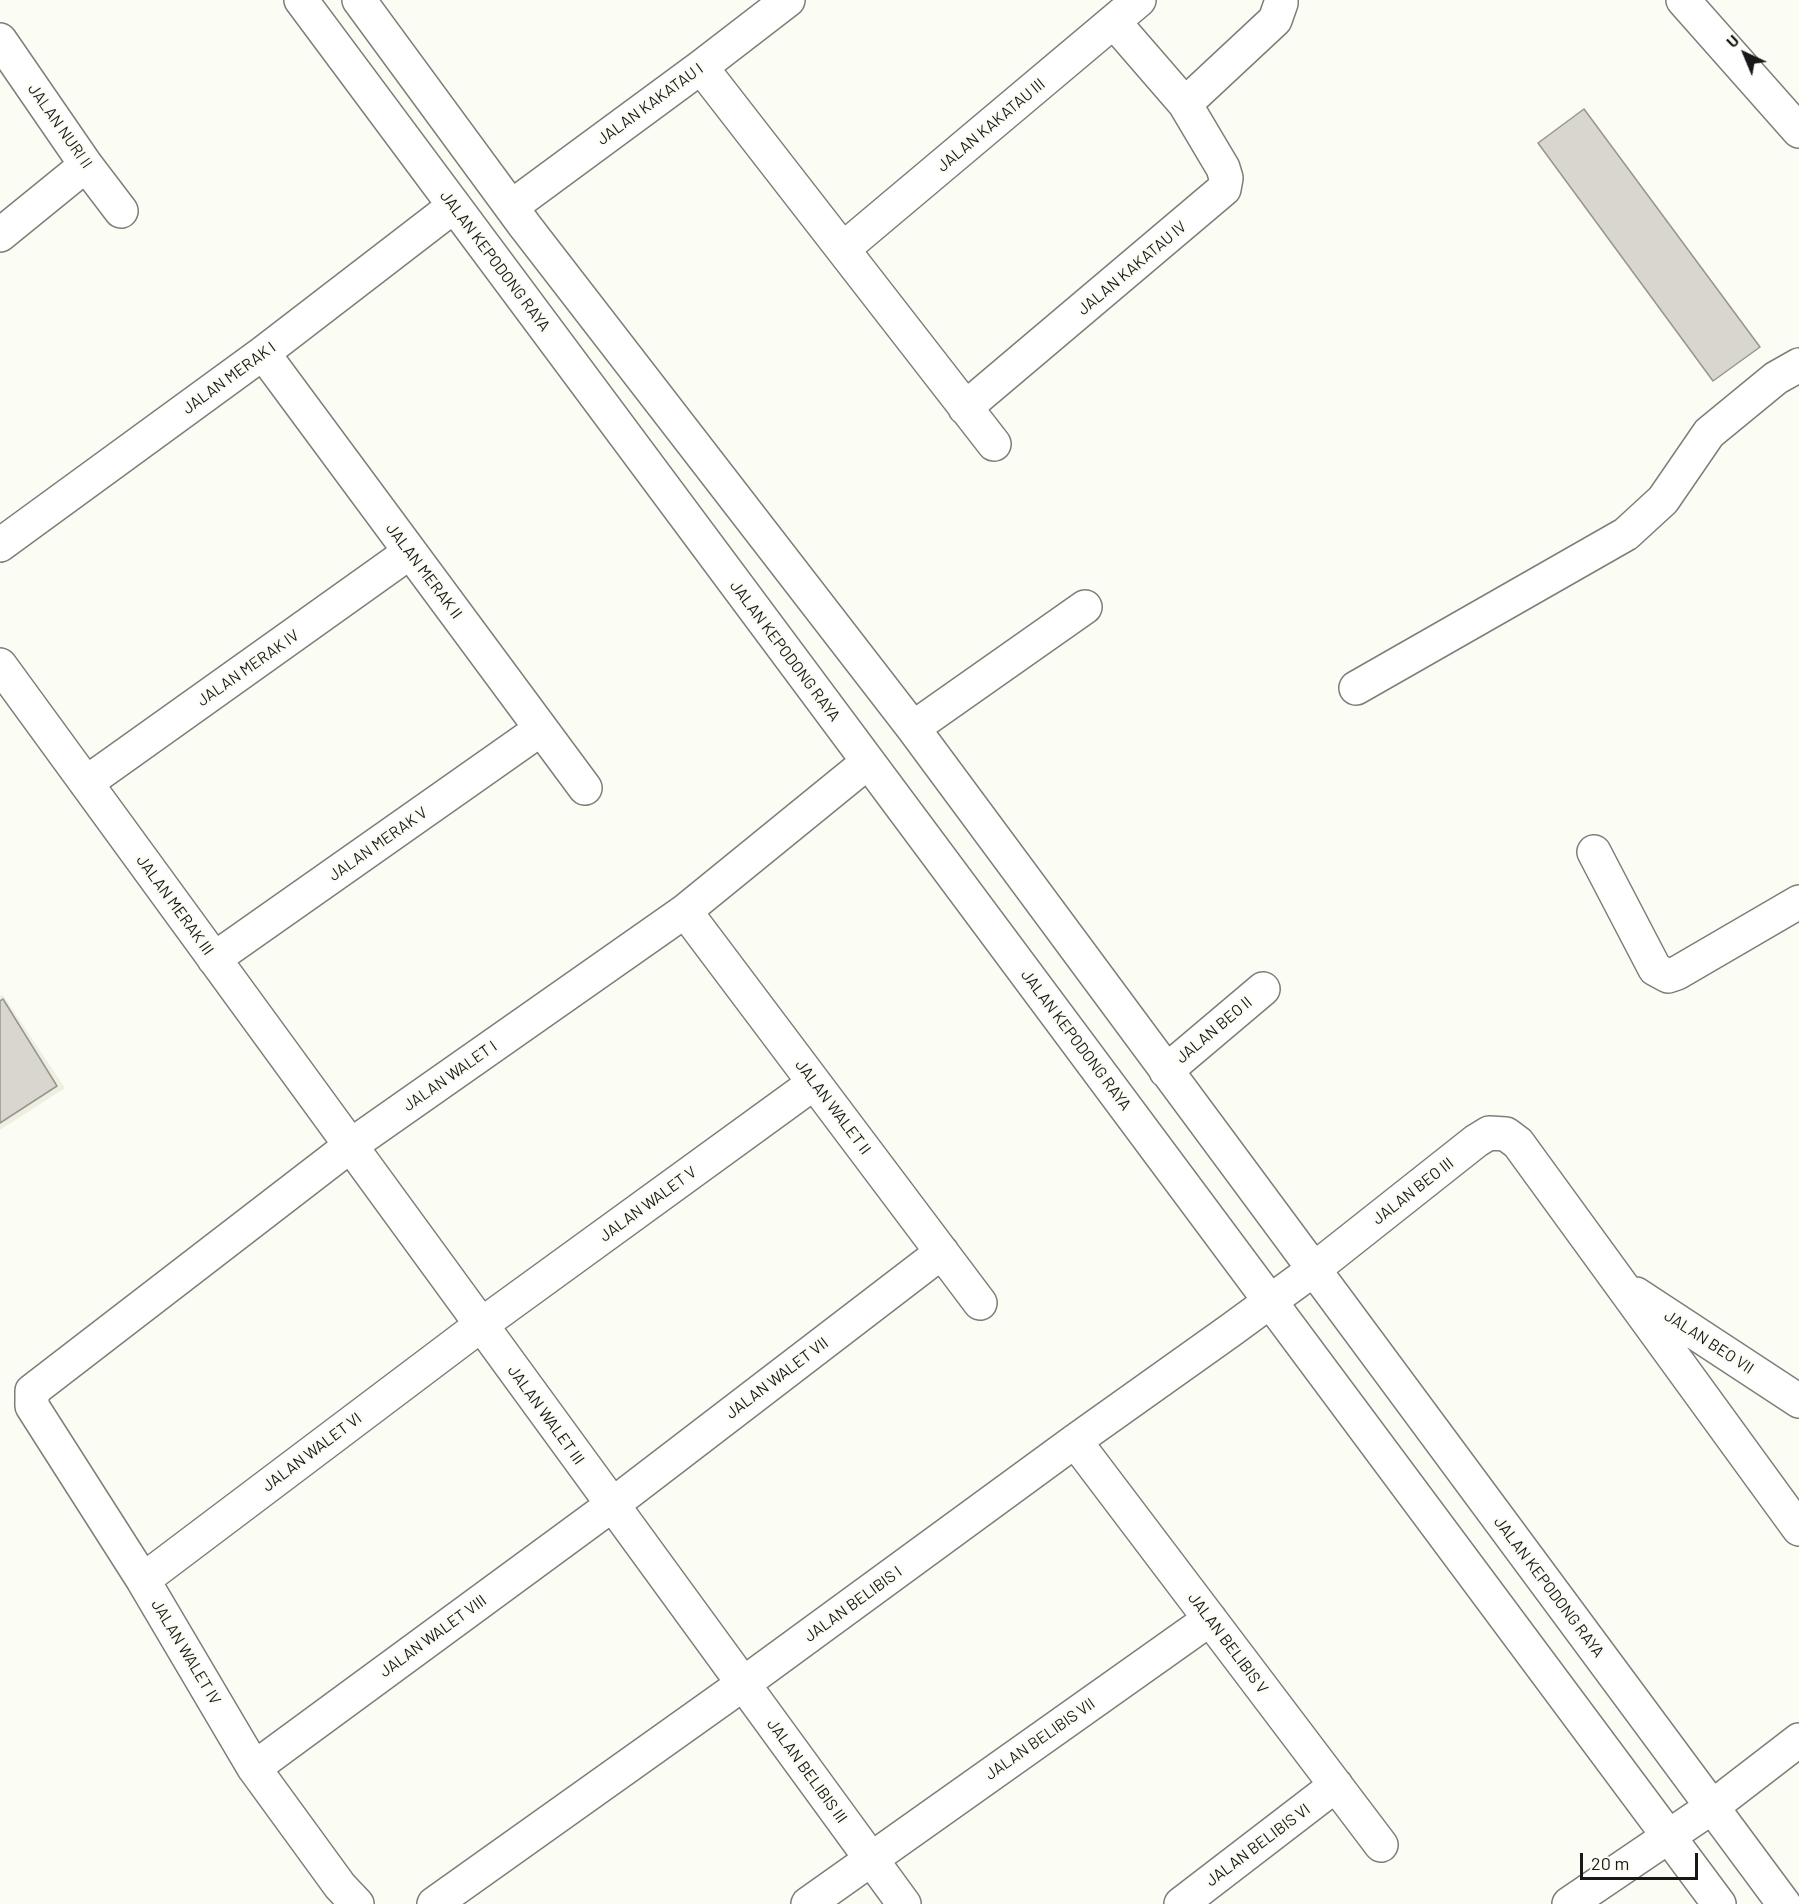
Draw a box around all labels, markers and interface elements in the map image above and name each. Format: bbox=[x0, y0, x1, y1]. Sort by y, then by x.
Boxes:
north arrow bbox=[1715, 24, 1775, 84]
text: U bbox=[1722, 30, 1742, 51]
street label: JALAN KAKATAU I bbox=[593, 59, 707, 149]
street label: JALAN KAKATAU III bbox=[933, 74, 1049, 176]
street label: JALAN NURI II bbox=[24, 80, 96, 172]
street label: JALAN KEPODONG RAYA bbox=[436, 187, 554, 335]
street label: JALAN KAKATAU IV bbox=[1074, 217, 1190, 319]
street label: JALAN MERAK I bbox=[179, 338, 279, 418]
street label: JALAN MERAK II bbox=[382, 519, 466, 623]
street label: JALAN KEPODONG RAYA bbox=[726, 577, 844, 725]
street label: JALAN MERAK IV bbox=[193, 626, 303, 710]
street label: JALAN MERAK V bbox=[325, 803, 431, 885]
street label: JALAN MERAK III bbox=[132, 851, 218, 959]
street label: JALAN KEPODONG RAYA bbox=[1017, 966, 1135, 1114]
street label: JALAN BEO II bbox=[1172, 993, 1256, 1067]
street label: JALAN WALET I bbox=[400, 1037, 500, 1115]
street label: JALAN WALET II bbox=[791, 1056, 875, 1158]
street label: JALAN BEO III bbox=[1369, 1153, 1457, 1229]
street label: JALAN WALET V bbox=[596, 1162, 700, 1246]
street label: JALAN BEO VII bbox=[1661, 1306, 1757, 1378]
street label: JALAN WALET VII bbox=[722, 1333, 832, 1423]
street label: JALAN WALET III bbox=[504, 1362, 588, 1468]
street label: JALAN WALET VI bbox=[259, 1408, 365, 1496]
street label: JALAN KEPODONG RAYA bbox=[1490, 1513, 1608, 1661]
street label: JALAN BELIBIS I bbox=[800, 1562, 906, 1646]
street label: JALAN BELIBIS V bbox=[1184, 1589, 1272, 1697]
street label: JALAN WALET VIII bbox=[376, 1591, 490, 1681]
street label: JALAN WALET IV bbox=[147, 1596, 225, 1708]
street label: JALAN BELIBIS VII bbox=[981, 1694, 1099, 1784]
street label: JALAN BELIBIS III bbox=[763, 1715, 851, 1827]
street label: JALAN BELIBIS VI bbox=[1202, 1800, 1314, 1890]
scale bar bbox=[1583, 1841, 1702, 1879]
text: 20 m bbox=[1591, 1852, 1629, 1874]

